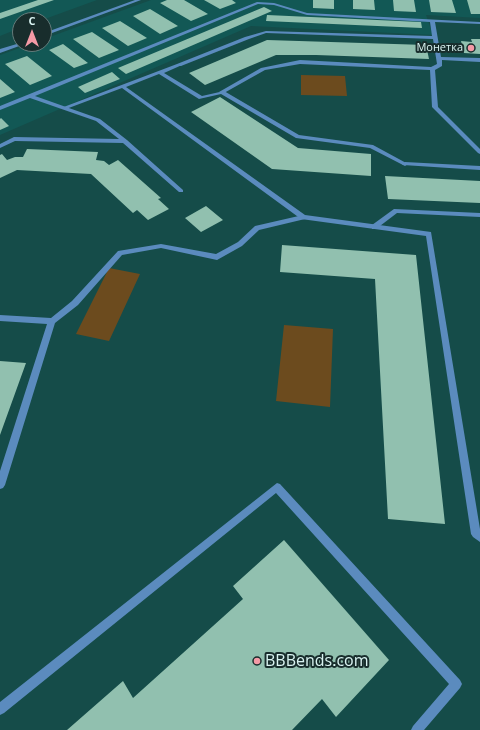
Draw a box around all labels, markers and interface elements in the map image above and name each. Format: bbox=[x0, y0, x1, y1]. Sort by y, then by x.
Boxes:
north arrow bbox=[12, 12, 52, 52]
text: С bbox=[28, 13, 36, 28]
place label: Монетка bbox=[416, 41, 463, 55]
marker: Монетка bbox=[466, 43, 476, 53]
place label: BBBends.com bbox=[265, 651, 369, 671]
marker: BBBends.com bbox=[252, 656, 262, 666]

